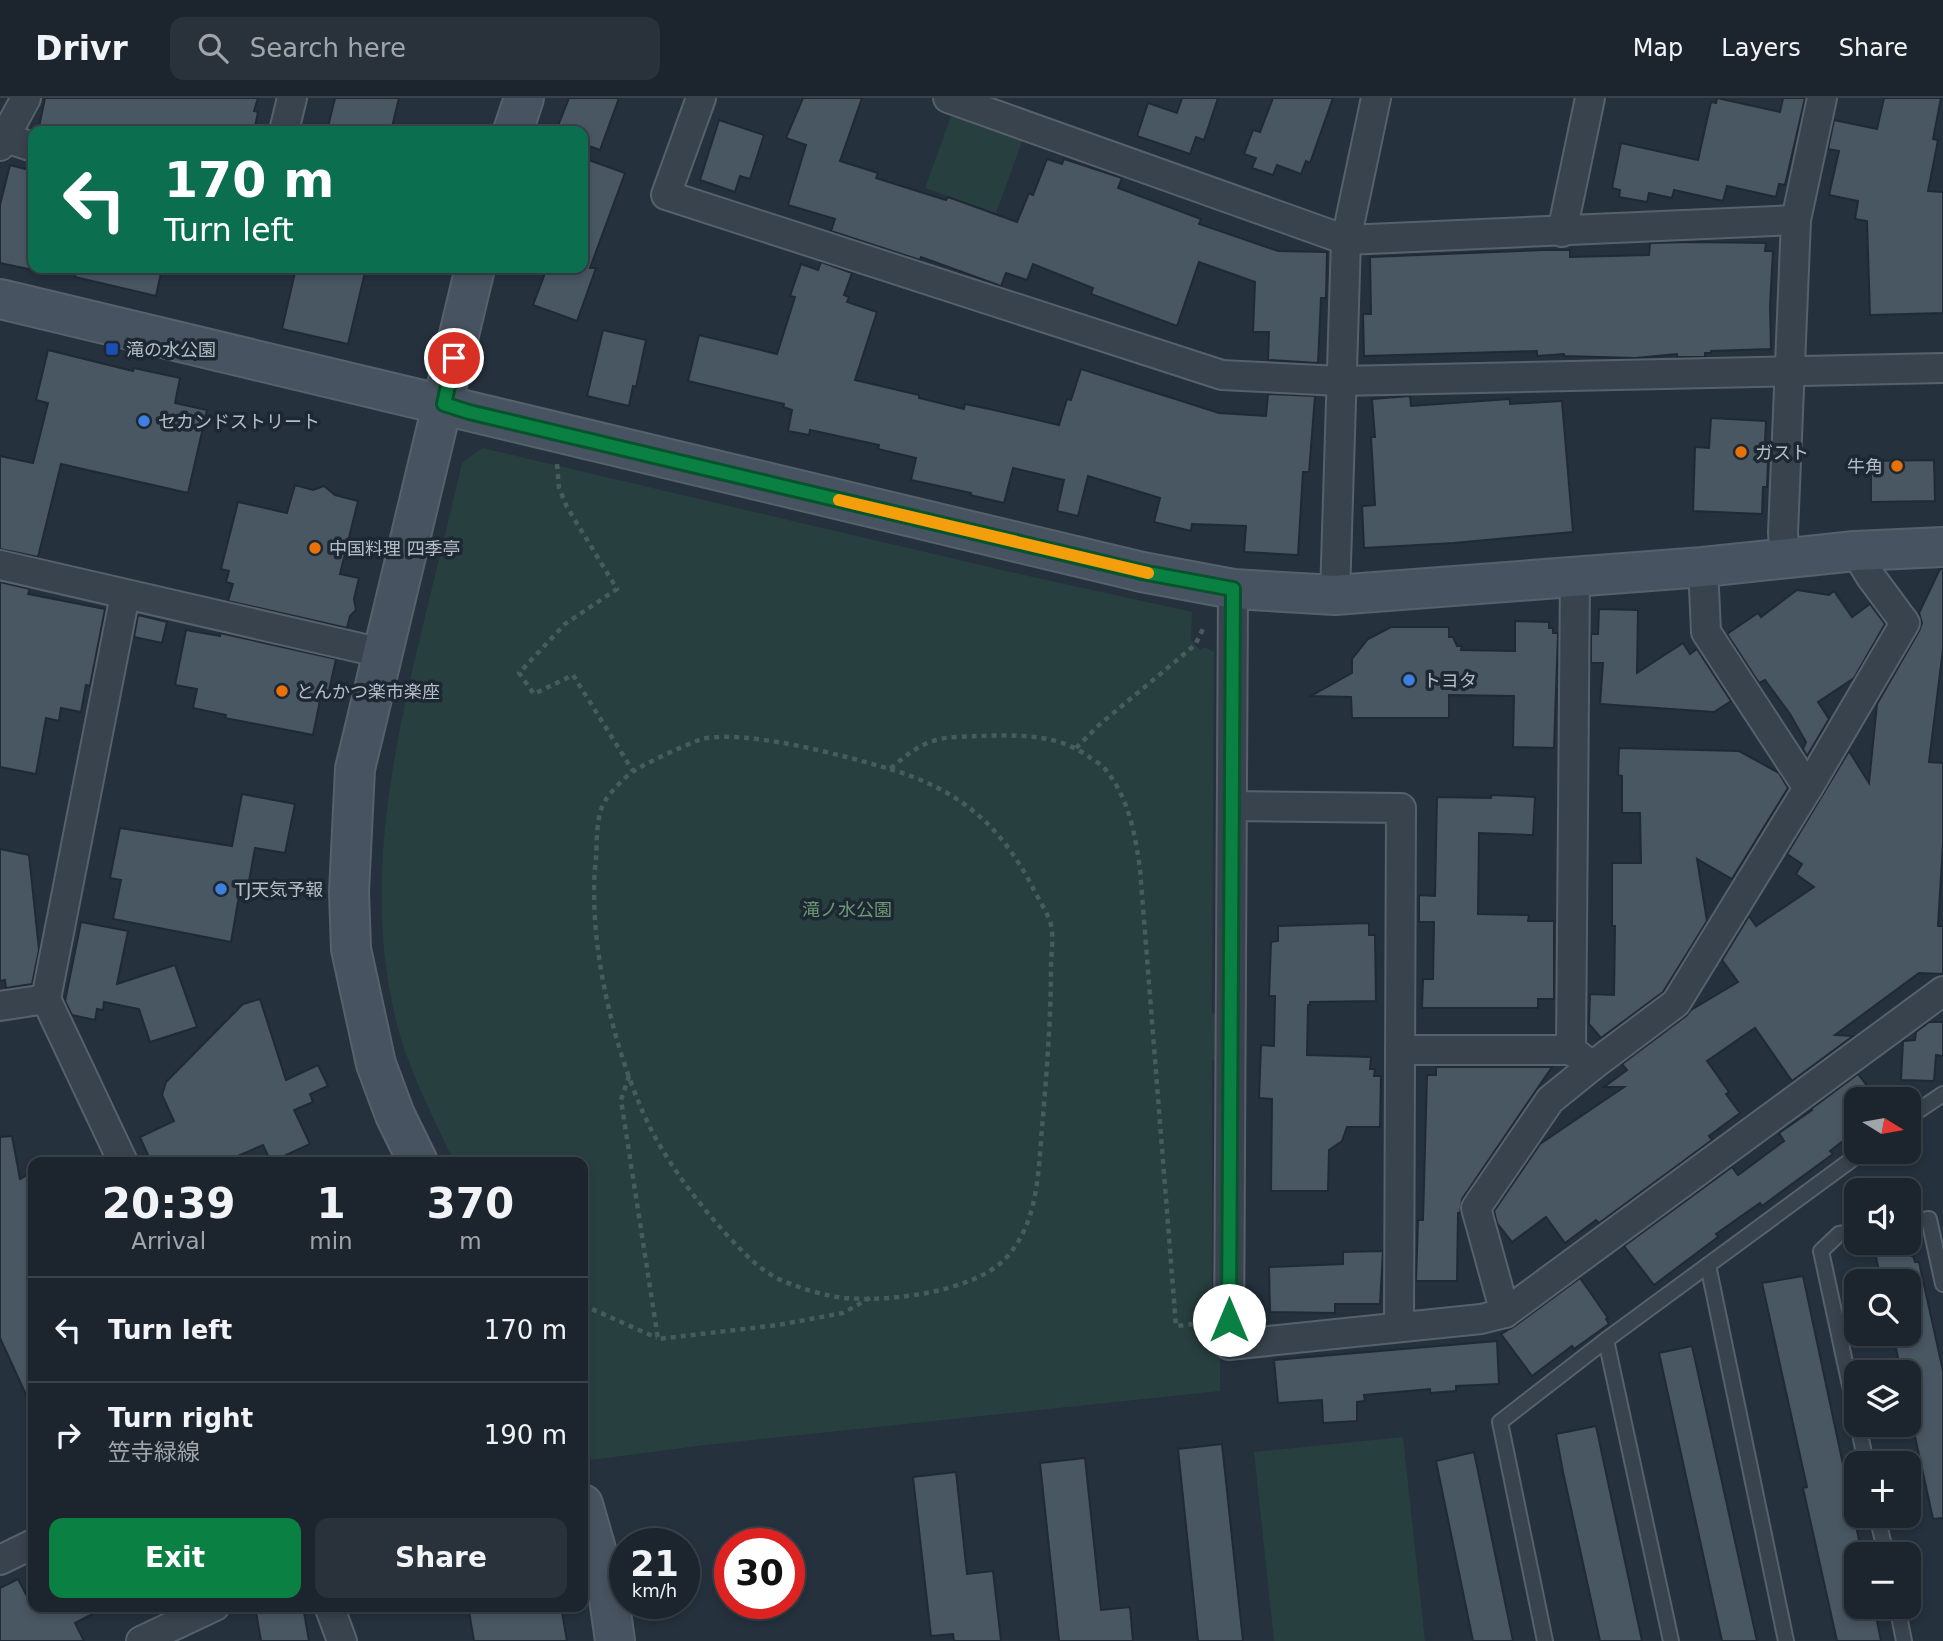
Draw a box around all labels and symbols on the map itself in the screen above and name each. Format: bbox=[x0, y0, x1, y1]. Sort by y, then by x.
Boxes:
pin bbox=[424, 328, 484, 388]
place label: 滝の水公園 bbox=[126, 339, 216, 360]
marker: 滝の水公園 bbox=[104, 341, 120, 357]
place label: セカンドストリート bbox=[158, 411, 320, 432]
marker: セカンドストリート bbox=[136, 413, 152, 429]
place label: ガスト bbox=[1755, 442, 1809, 463]
marker: ガスト bbox=[1733, 444, 1749, 460]
place label: 牛角 bbox=[1847, 456, 1883, 477]
marker: 牛角 bbox=[1889, 458, 1905, 474]
place label: 中国料理 四季亭 bbox=[329, 538, 461, 559]
marker: 中国料理 四季亭 bbox=[307, 540, 323, 556]
place label: トヨタ bbox=[1423, 670, 1477, 691]
marker: トヨタ bbox=[1401, 672, 1417, 688]
place label: とんかつ楽市楽座 bbox=[296, 681, 440, 702]
marker: とんかつ楽市楽座 bbox=[274, 683, 290, 699]
place label: TJ天気予報 bbox=[234, 879, 323, 900]
marker: TJ天気予報 bbox=[213, 881, 229, 897]
park label: 滝ノ水公園 bbox=[802, 899, 892, 920]
north arrow bbox=[1844, 1087, 1922, 1164]
position arrow bbox=[1192, 1283, 1266, 1357]
speed limit sign: 30 bbox=[714, 1528, 805, 1619]

